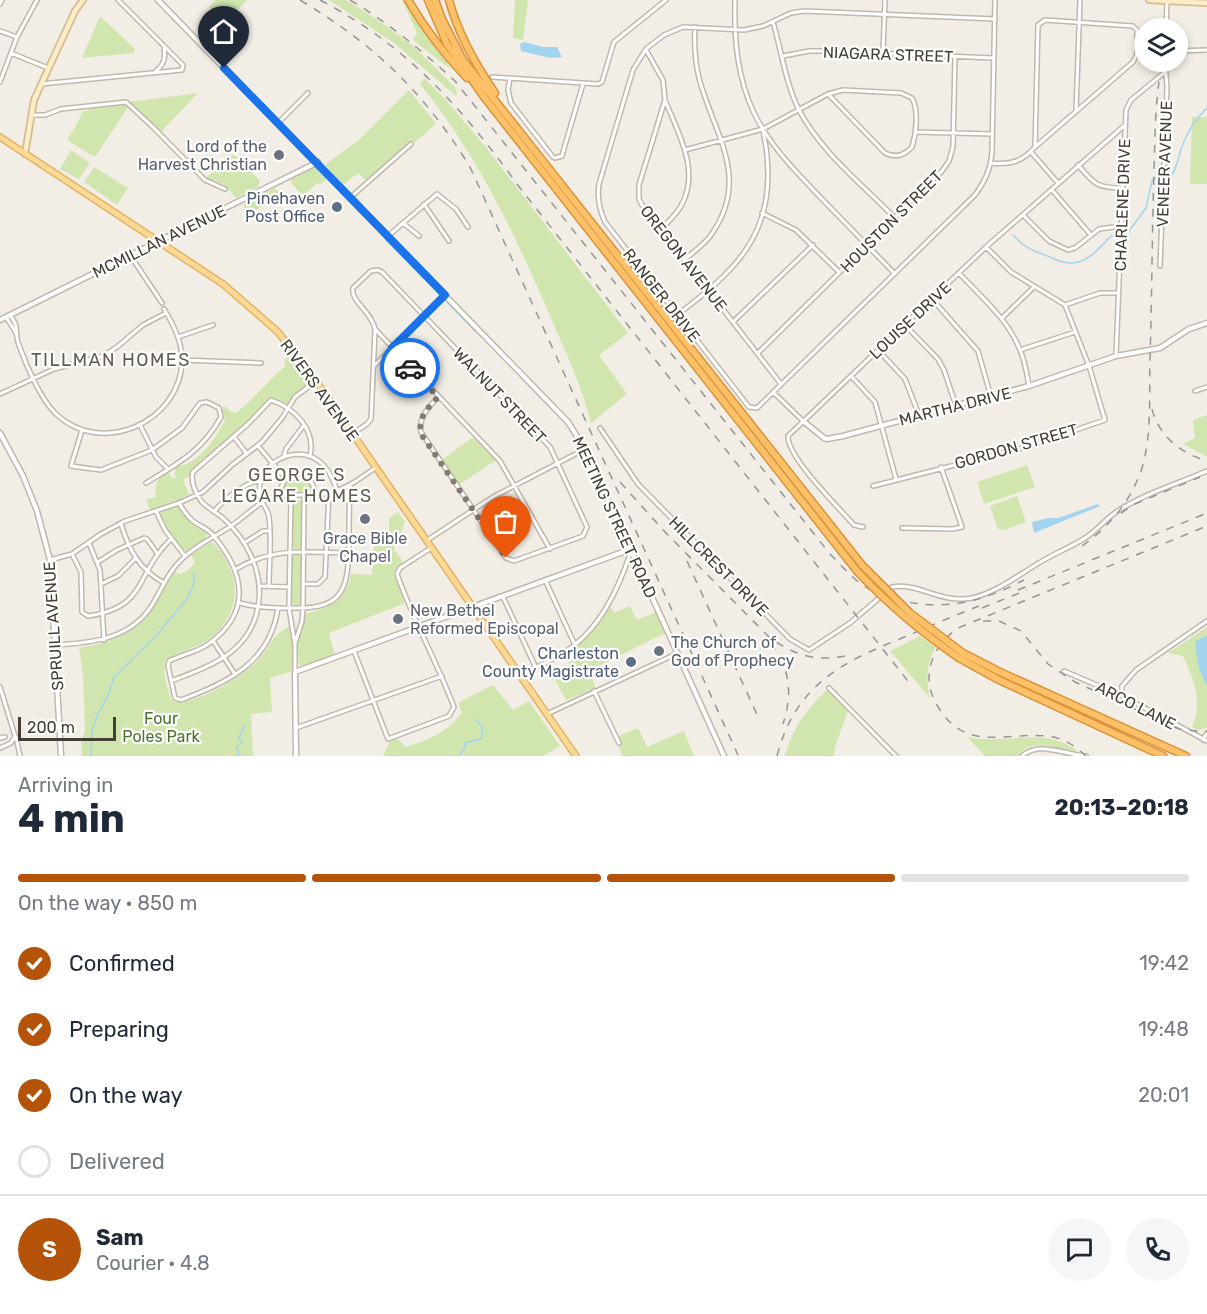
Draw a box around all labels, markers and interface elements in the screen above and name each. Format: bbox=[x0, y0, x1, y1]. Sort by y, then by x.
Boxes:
pin bbox=[198, 6, 249, 68]
icon: home bbox=[207, 15, 240, 48]
map controls bbox=[1134, 18, 1188, 72]
button: layers bbox=[1134, 18, 1188, 72]
street label: NIAGARA STREET bbox=[823, 43, 953, 66]
street label: VENEER AVENUE bbox=[1153, 100, 1176, 228]
place label: Lord of the Harvest Christian bbox=[138, 137, 267, 174]
street label: CHARLENE DRIVE bbox=[1111, 138, 1134, 272]
marker: Lord of the Harvest Christian bbox=[272, 148, 286, 162]
street label: HOUSTON STREET bbox=[836, 166, 946, 276]
place label: Pinehaven Post Office bbox=[245, 189, 325, 226]
marker: Pinehaven Post Office bbox=[330, 200, 344, 214]
street label: MCMILLAN AVENUE bbox=[89, 201, 229, 282]
street label: OREGON AVENUE bbox=[636, 201, 731, 315]
street label: RANGER DRIVE bbox=[619, 245, 704, 346]
street label: LOUISE DRIVE bbox=[866, 278, 955, 363]
street label: RIVERS AVENUE bbox=[276, 336, 363, 445]
courier bbox=[380, 338, 440, 398]
street label: WALNUT STREET bbox=[449, 344, 550, 447]
district label: TILLMAN HOMES bbox=[31, 349, 191, 371]
icon: car bbox=[394, 352, 427, 385]
street label: MARTHA DRIVE bbox=[897, 383, 1013, 430]
street label: GORDON STREET bbox=[952, 420, 1080, 473]
street label: MEETING STREET ROAD bbox=[569, 433, 660, 601]
district label: GEORGE S LEGARE HOMES bbox=[221, 464, 373, 507]
pin bbox=[480, 496, 531, 558]
icon: bag bbox=[489, 505, 522, 538]
marker: Grace Bible Chapel bbox=[358, 512, 372, 526]
street label: HILLCREST DRIVE bbox=[665, 513, 772, 620]
place label: Grace Bible Chapel bbox=[323, 529, 407, 566]
street label: SPRUILL AVENUE bbox=[40, 561, 67, 691]
place label: New Bethel Reformed Episcopal bbox=[410, 601, 559, 638]
marker: New Bethel Reformed Episcopal bbox=[391, 612, 405, 626]
place label: The Church of God of Prophecy bbox=[671, 633, 795, 670]
place label: Charleston County Magistrate bbox=[482, 644, 619, 681]
marker: The Church of God of Prophecy bbox=[652, 644, 666, 658]
marker: Charleston County Magistrate bbox=[624, 655, 638, 669]
street label: ARCO LANE bbox=[1093, 677, 1179, 734]
park label: Four Poles Park bbox=[122, 709, 201, 746]
scale bar bbox=[18, 714, 116, 742]
text: 200 m bbox=[27, 718, 75, 737]
text: Arriving in bbox=[18, 773, 113, 797]
text: 20:13–20:18 bbox=[1054, 794, 1189, 821]
text: 4 min bbox=[18, 796, 125, 842]
text: On the way · 850 m bbox=[18, 891, 197, 915]
icon: check bbox=[18, 947, 51, 980]
text: Confirmed bbox=[69, 950, 175, 977]
text: 19:42 bbox=[1139, 951, 1189, 975]
icon: check bbox=[18, 1013, 51, 1046]
text: Preparing bbox=[69, 1016, 169, 1043]
text: 19:48 bbox=[1138, 1017, 1189, 1041]
icon: check bbox=[18, 1079, 51, 1112]
text: On the way bbox=[69, 1082, 183, 1109]
text: 20:01 bbox=[1138, 1083, 1189, 1107]
text: Delivered bbox=[69, 1148, 165, 1175]
button: chat bbox=[1048, 1218, 1111, 1281]
button: phone bbox=[1126, 1218, 1189, 1281]
text: Sam bbox=[96, 1224, 144, 1251]
text: S bbox=[42, 1236, 57, 1263]
text: Courier · 4.8 bbox=[96, 1251, 210, 1275]

